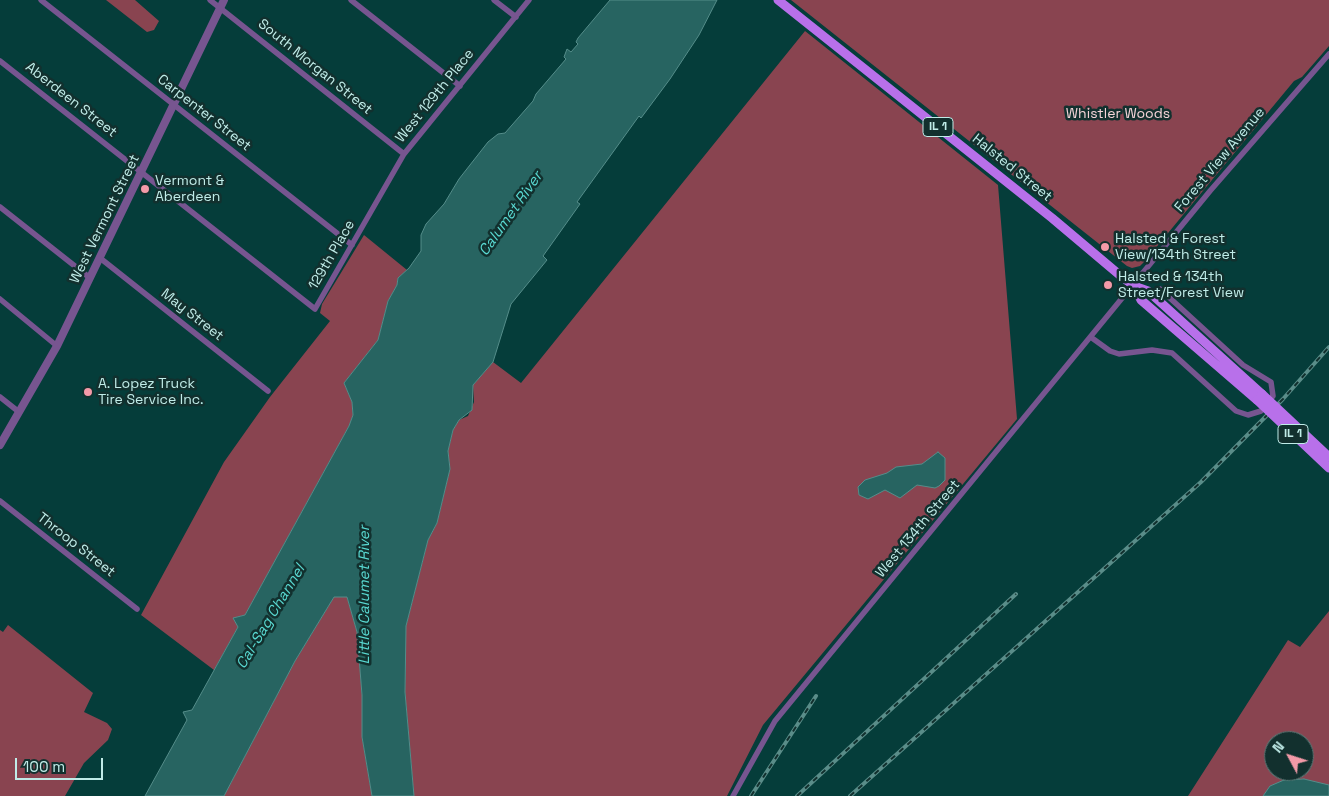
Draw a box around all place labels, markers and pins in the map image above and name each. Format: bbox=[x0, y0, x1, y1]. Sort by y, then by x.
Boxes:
place label: Vermont & Aberdeen bbox=[155, 173, 224, 206]
marker: Vermont & Aberdeen bbox=[139, 183, 151, 195]
place label: Halsted & Forest View/134th Street bbox=[1115, 231, 1236, 264]
marker: Halsted & Forest View/134th Street bbox=[1099, 241, 1111, 253]
place label: Halsted & 134th Street/Forest View bbox=[1118, 269, 1244, 302]
marker: Halsted & 134th Street/Forest View bbox=[1102, 279, 1114, 291]
place label: A. Lopez Truck Tire Service Inc. bbox=[98, 376, 204, 408]
marker: A. Lopez Truck Tire Service Inc. bbox=[82, 386, 94, 398]

